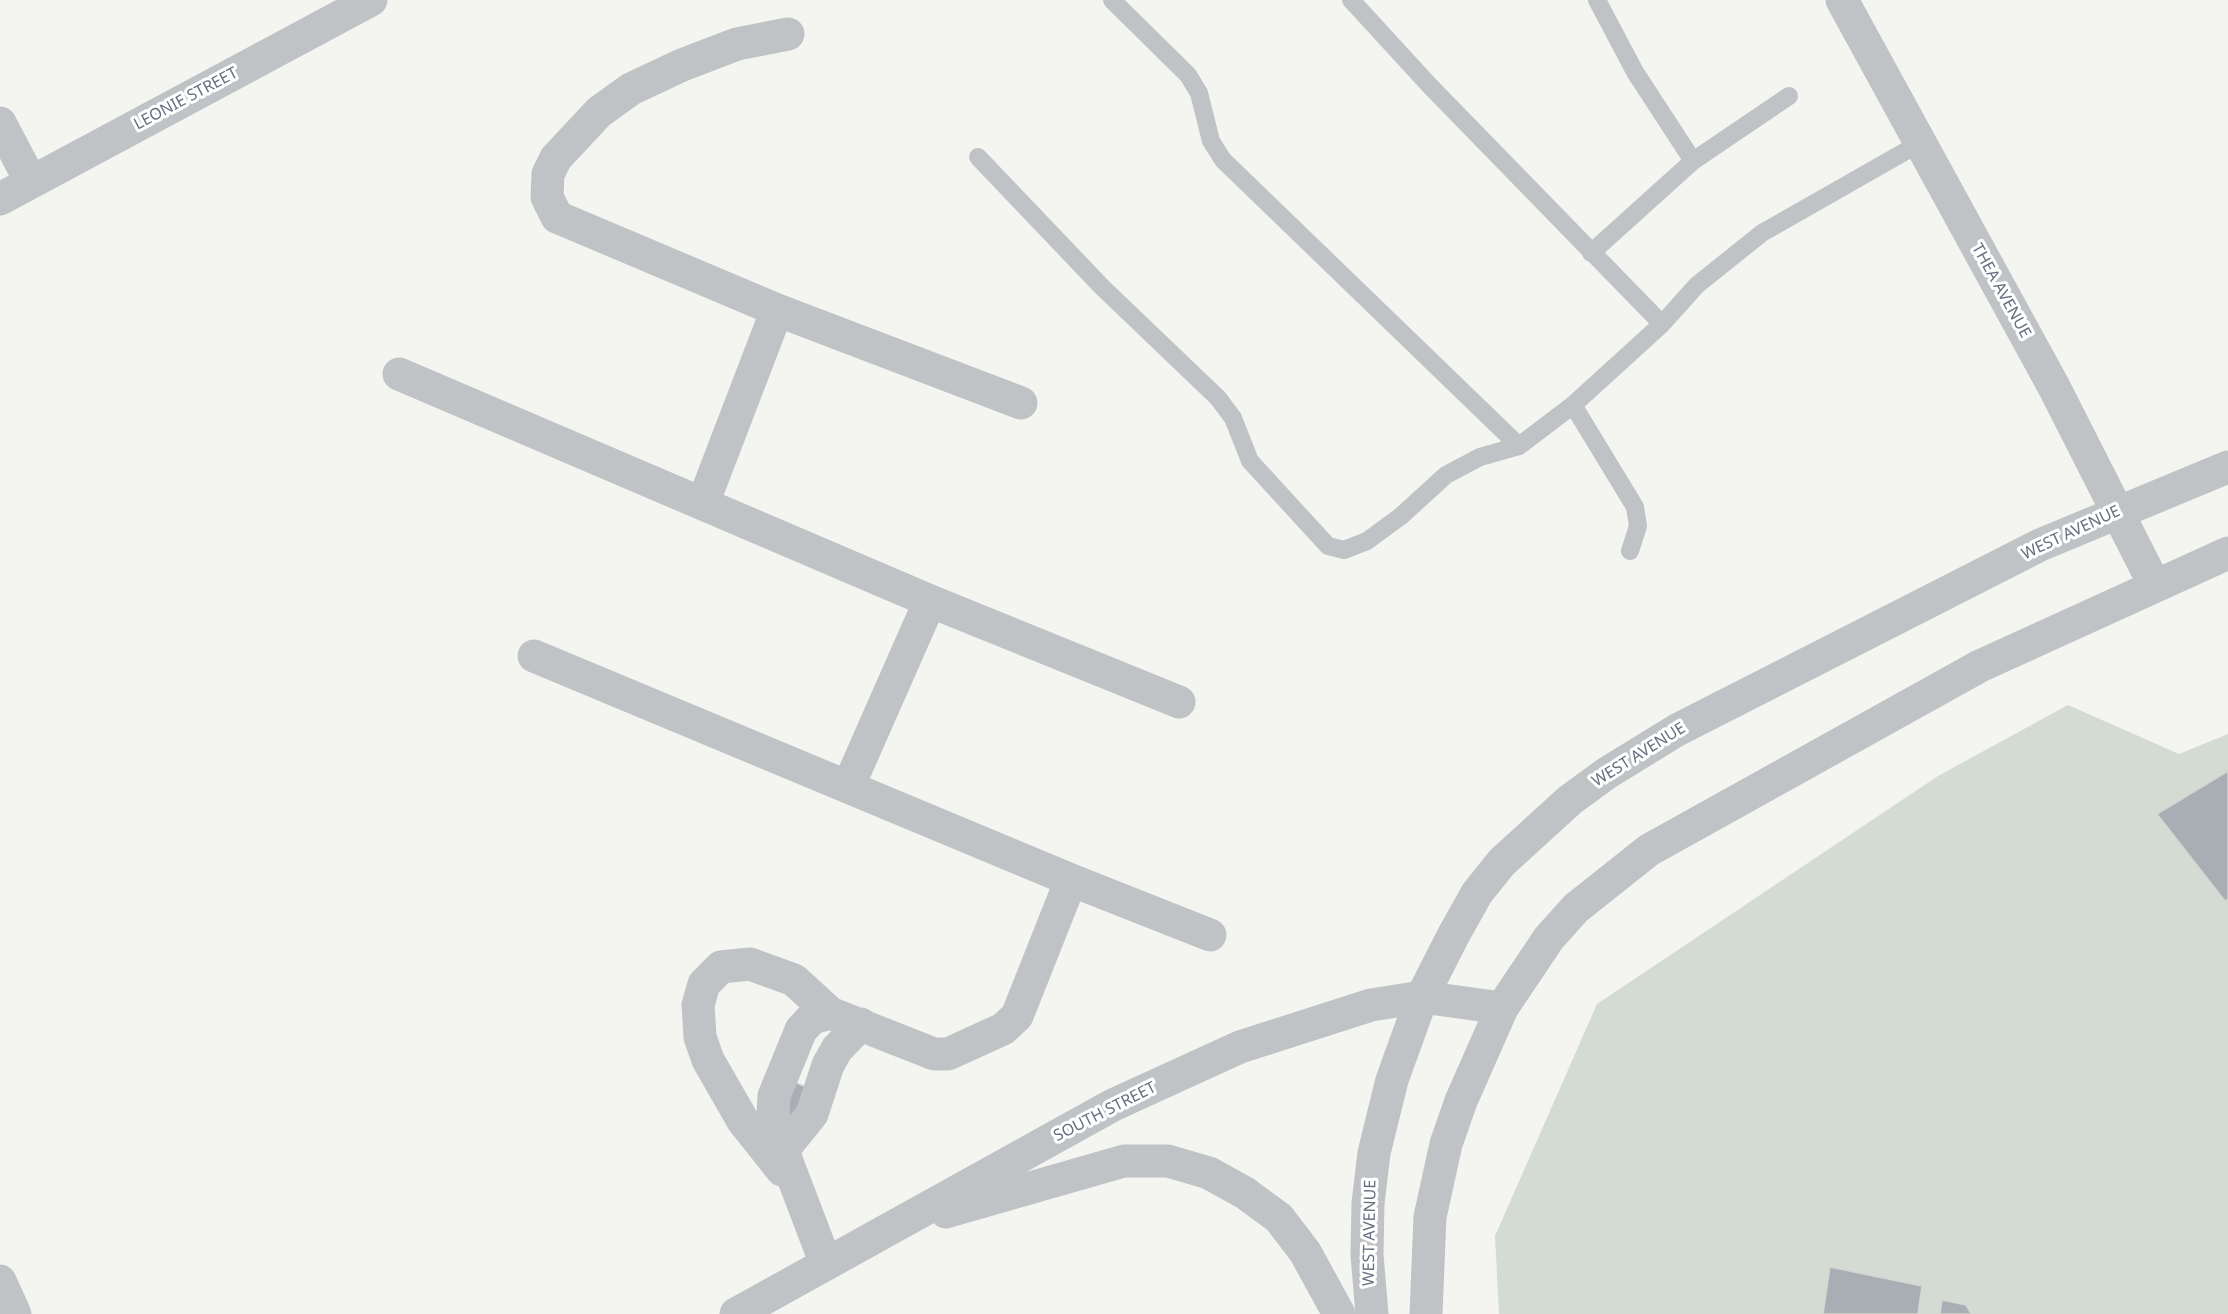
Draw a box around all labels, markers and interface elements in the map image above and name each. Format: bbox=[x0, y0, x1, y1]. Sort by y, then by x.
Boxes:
street label: LEONIE STREET bbox=[131, 64, 241, 134]
street label: THEA AVENUE bbox=[1967, 240, 2035, 342]
street label: WEST AVENUE bbox=[2019, 502, 2123, 564]
street label: WEST AVENUE bbox=[1589, 719, 1689, 791]
street label: SOUTH STREET bbox=[1051, 1078, 1159, 1146]
street label: WEST AVENUE bbox=[1359, 1180, 1381, 1286]

